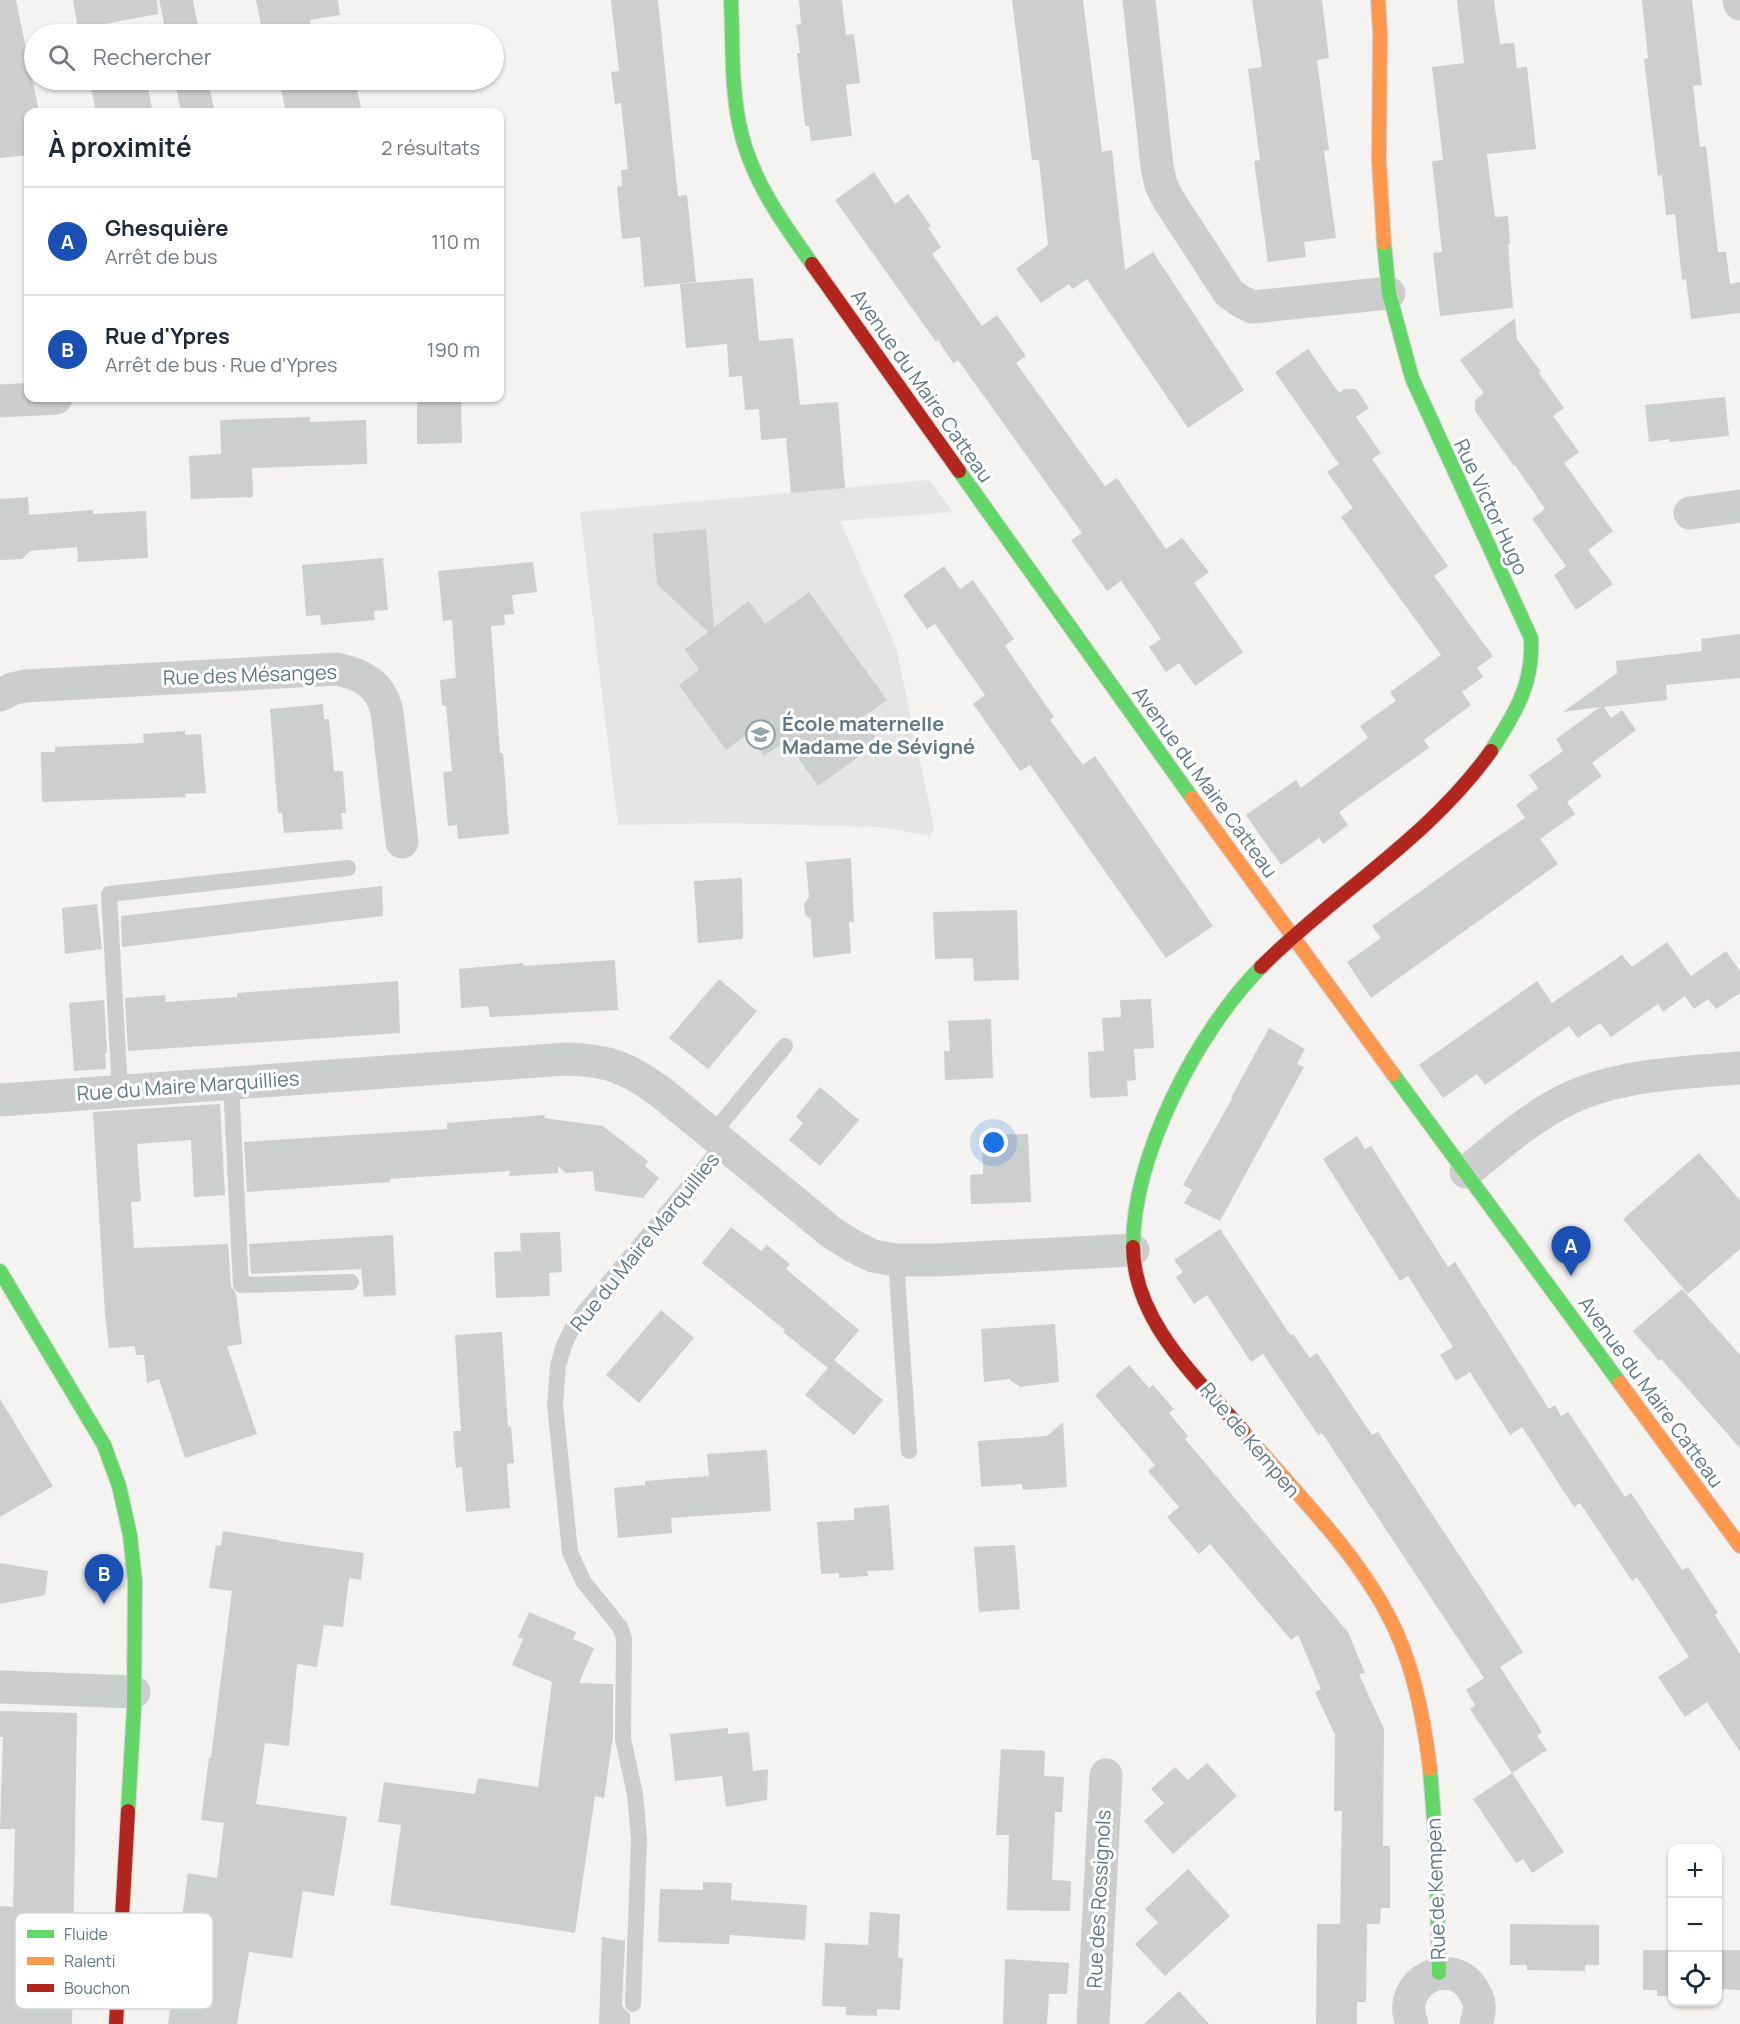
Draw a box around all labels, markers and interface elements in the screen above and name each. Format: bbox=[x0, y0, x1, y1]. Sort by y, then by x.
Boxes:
search box bbox=[24, 24, 504, 90]
icon: search bbox=[45, 41, 78, 74]
text: Rechercher bbox=[93, 42, 212, 72]
text: À proximité bbox=[48, 129, 192, 165]
text: 2 résultats bbox=[381, 134, 480, 161]
text: Ghesquière bbox=[105, 213, 229, 243]
text: A bbox=[61, 228, 74, 255]
text: 110 m bbox=[431, 228, 480, 255]
text: Arrêt de bus bbox=[105, 243, 218, 270]
street label: Avenue du Maire Catteau bbox=[845, 284, 999, 488]
text: Rue d'Ypres bbox=[105, 321, 230, 351]
text: B bbox=[61, 336, 74, 363]
text: 190 m bbox=[427, 336, 480, 363]
text: Arrêt de bus · Rue d'Ypres bbox=[105, 351, 338, 378]
street label: Rue Victor Hugo bbox=[1448, 434, 1535, 579]
street label: Rue des Mésanges bbox=[162, 658, 338, 691]
street label: Avenue du Maire Catteau bbox=[1127, 681, 1284, 883]
place label: École maternelle Madame de Sévigné bbox=[782, 710, 975, 760]
school or university icon: École maternelle Madame de Sévigné bbox=[745, 719, 777, 751]
street label: Rue du Maire Marquillies bbox=[76, 1064, 300, 1107]
your location bbox=[979, 1128, 1008, 1157]
street label: Rue du Maire Marquillies bbox=[564, 1147, 725, 1337]
pin: A bbox=[1552, 1226, 1590, 1276]
street label: Avenue du Maire Catteau bbox=[1573, 1291, 1730, 1493]
street label: Rue de Kempen bbox=[1194, 1377, 1306, 1503]
pin: B bbox=[84, 1554, 124, 1604]
street label: Rue des Rossignols bbox=[1080, 1809, 1117, 1989]
street label: Rue de Kempen bbox=[1420, 1817, 1451, 1961]
map controls bbox=[1668, 1844, 1722, 2006]
button: + bbox=[1668, 1844, 1722, 1898]
button: − bbox=[1668, 1898, 1722, 1952]
legend bbox=[15, 1913, 213, 2009]
text: Fluide bbox=[64, 1923, 108, 1945]
text: Ralenti bbox=[64, 1950, 115, 1972]
button: locate bbox=[1668, 1952, 1722, 2006]
text: Bouchon bbox=[64, 1977, 130, 1999]

